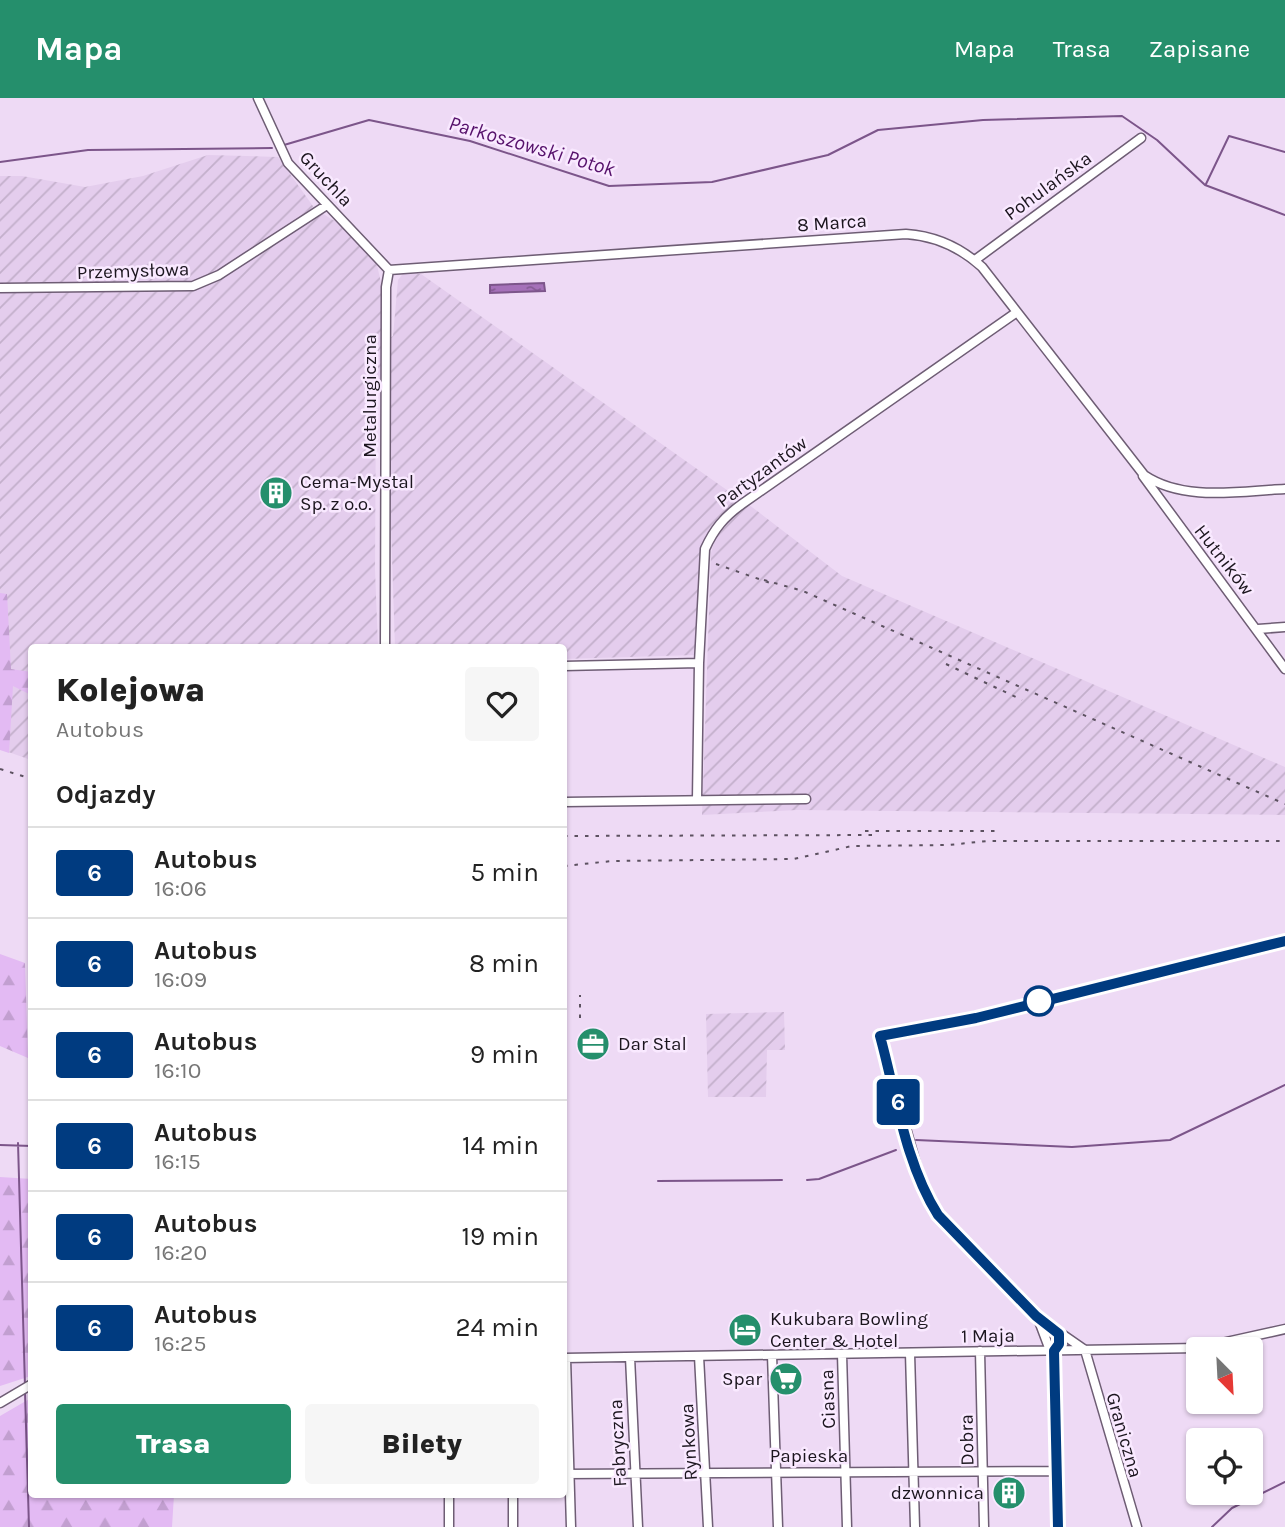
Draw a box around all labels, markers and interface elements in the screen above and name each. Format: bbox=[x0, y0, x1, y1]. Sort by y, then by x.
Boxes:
text: Mapa bbox=[35, 30, 123, 68]
text: Mapa bbox=[954, 35, 1015, 63]
text: Trasa bbox=[1053, 35, 1111, 63]
text: Zapisane bbox=[1149, 35, 1250, 63]
water label: Parkoszowski Potok bbox=[446, 111, 618, 181]
street label: Gruchla bbox=[295, 147, 357, 211]
street label: Pohulańska bbox=[1000, 147, 1096, 225]
street label: 8 Marca bbox=[796, 210, 868, 236]
street label: Przemysłowa bbox=[76, 258, 190, 284]
street label: Metalurgiczna bbox=[359, 334, 381, 458]
street label: Partyzantów bbox=[713, 432, 812, 512]
place label: Cema-Mystal Sp. z o.o. bbox=[300, 471, 414, 515]
building icon: Cema-Mystal Sp. z o.o. bbox=[257, 474, 295, 512]
street label: Hutników bbox=[1190, 520, 1258, 600]
button: heart bbox=[465, 667, 539, 741]
text: Kolejowa bbox=[56, 671, 205, 709]
text: Autobus bbox=[56, 716, 144, 743]
text: Odjazdy bbox=[56, 779, 156, 810]
text: Autobus bbox=[154, 844, 258, 875]
text: 5 min bbox=[470, 857, 539, 888]
text: 6 bbox=[87, 859, 102, 887]
text: 16:06 bbox=[154, 875, 207, 902]
text: Autobus bbox=[154, 935, 258, 966]
text: 8 min bbox=[469, 948, 539, 979]
text: 6 bbox=[87, 950, 102, 978]
text: 16:09 bbox=[154, 966, 207, 993]
unlabelled marker bbox=[1024, 986, 1054, 1016]
office icon: Dar Stal bbox=[574, 1025, 612, 1063]
text: Autobus bbox=[154, 1026, 258, 1057]
place label: Dar Stal bbox=[618, 1033, 687, 1055]
text: 9 min bbox=[470, 1039, 539, 1070]
text: 6 bbox=[87, 1041, 102, 1069]
text: 16:10 bbox=[154, 1057, 201, 1084]
line badge: 6 bbox=[875, 1079, 921, 1125]
text: 6 bbox=[891, 1088, 905, 1116]
text: Autobus bbox=[154, 1117, 258, 1148]
text: 14 min bbox=[462, 1130, 539, 1161]
text: 6 bbox=[87, 1132, 102, 1160]
text: 16:15 bbox=[154, 1148, 201, 1175]
text: Autobus bbox=[154, 1208, 258, 1239]
text: 19 min bbox=[461, 1221, 539, 1252]
text: 6 bbox=[87, 1223, 102, 1251]
text: 16:20 bbox=[154, 1239, 207, 1266]
text: Autobus bbox=[154, 1299, 258, 1330]
place label: Kukubara Bowling Center & Hotel bbox=[770, 1308, 928, 1352]
hotel icon: Kukubara Bowling Center & Hotel bbox=[726, 1311, 764, 1349]
text: 24 min bbox=[455, 1312, 539, 1343]
text: 6 bbox=[87, 1314, 102, 1342]
street label: 1 Maja bbox=[961, 1325, 1015, 1347]
text: 16:25 bbox=[154, 1330, 206, 1357]
north arrow bbox=[1186, 1337, 1264, 1414]
map controls bbox=[1186, 1337, 1263, 1505]
supermarket icon: Spar bbox=[767, 1360, 805, 1398]
place label: Spar bbox=[722, 1368, 762, 1390]
street label: Ciasna bbox=[816, 1369, 840, 1429]
street label: Graniczna bbox=[1101, 1390, 1147, 1480]
street label: Fabryczna bbox=[605, 1399, 631, 1487]
street label: Rynkowa bbox=[676, 1403, 702, 1481]
button: Trasa bbox=[56, 1404, 291, 1484]
button: Bilety bbox=[305, 1404, 539, 1484]
street label: Dobra bbox=[956, 1414, 978, 1466]
button: locate bbox=[1186, 1428, 1263, 1505]
street label: Papieska bbox=[770, 1445, 848, 1467]
building icon: dzwonnica bbox=[990, 1474, 1028, 1512]
place label: dzwonnica bbox=[891, 1482, 984, 1504]

